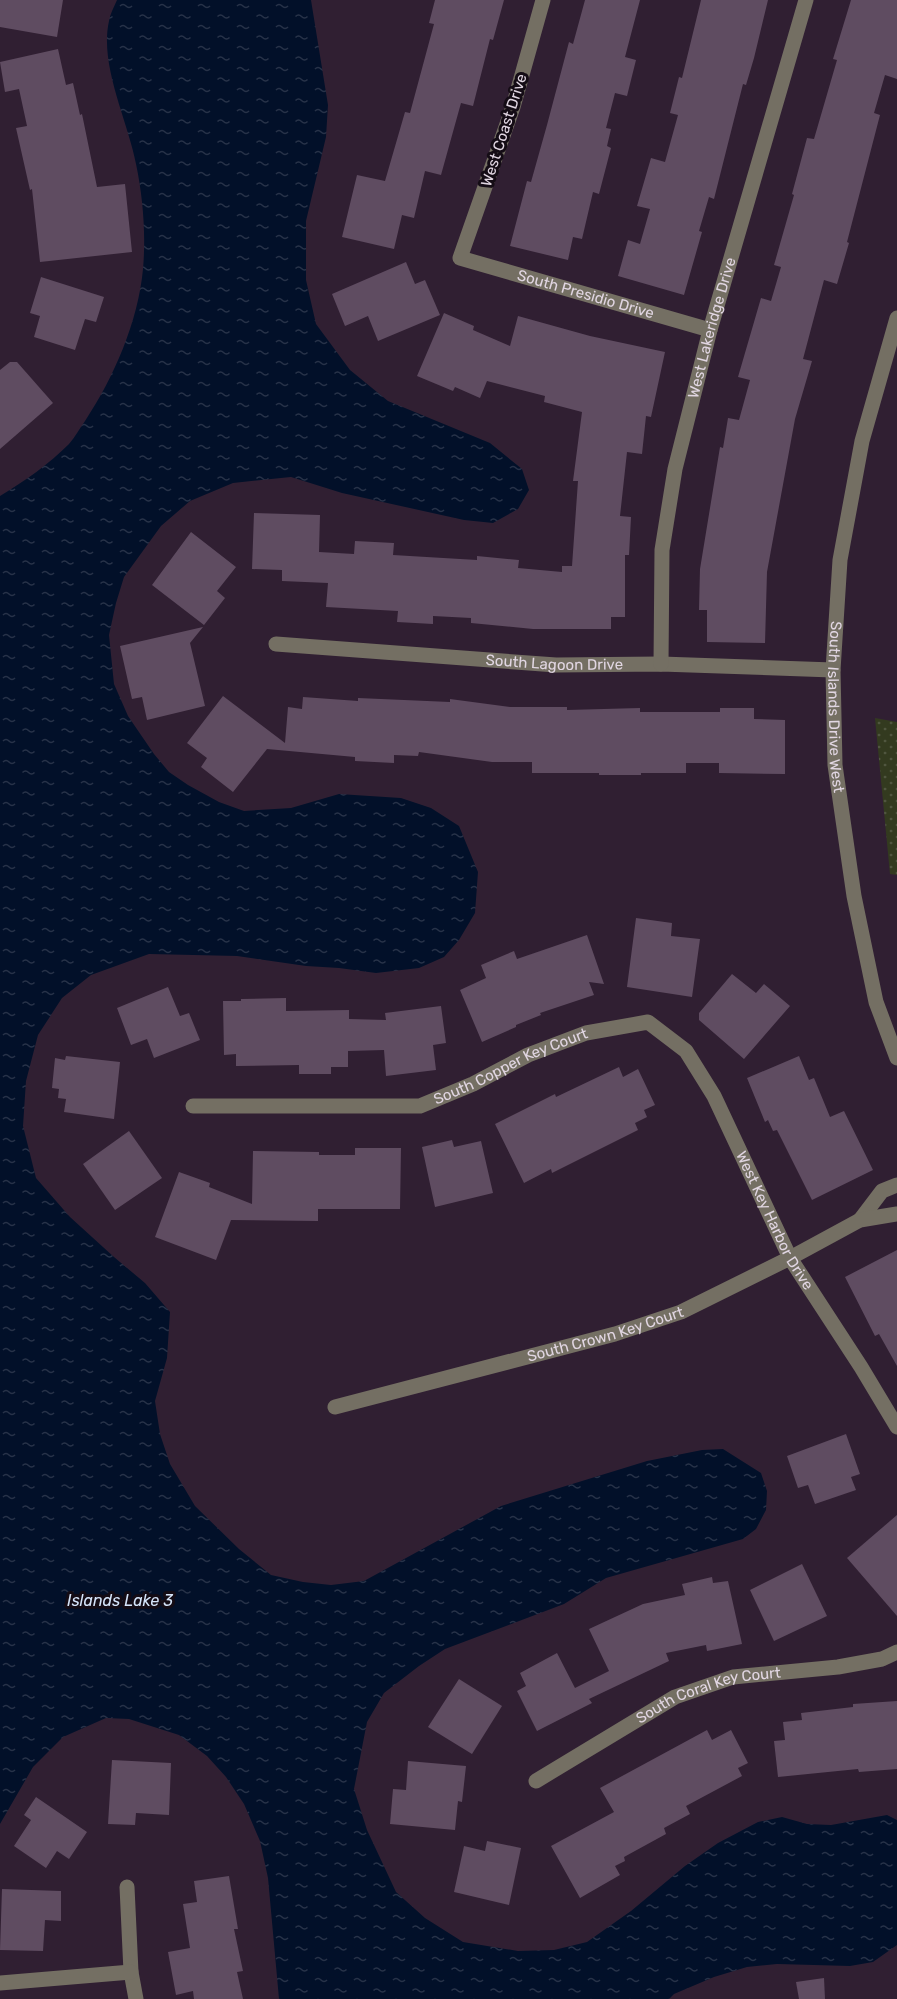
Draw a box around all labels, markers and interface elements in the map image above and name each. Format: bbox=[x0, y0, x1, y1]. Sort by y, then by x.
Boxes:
street label: West Coast Drive bbox=[477, 71, 531, 189]
street label: West Lakeridge Drive bbox=[684, 255, 740, 400]
street label: South Presidio Drive bbox=[515, 266, 656, 322]
street label: South Islands Drive West bbox=[824, 620, 848, 794]
street label: South Lagoon Drive bbox=[485, 651, 623, 674]
street label: South Copper Key Court bbox=[431, 1024, 590, 1108]
street label: West Key Harbor Drive bbox=[732, 1148, 817, 1293]
street label: South Crown Key Court bbox=[525, 1303, 686, 1366]
water label: Islands Lake 3 bbox=[67, 1591, 173, 1610]
street label: South Coral Key Court bbox=[633, 1664, 782, 1727]

